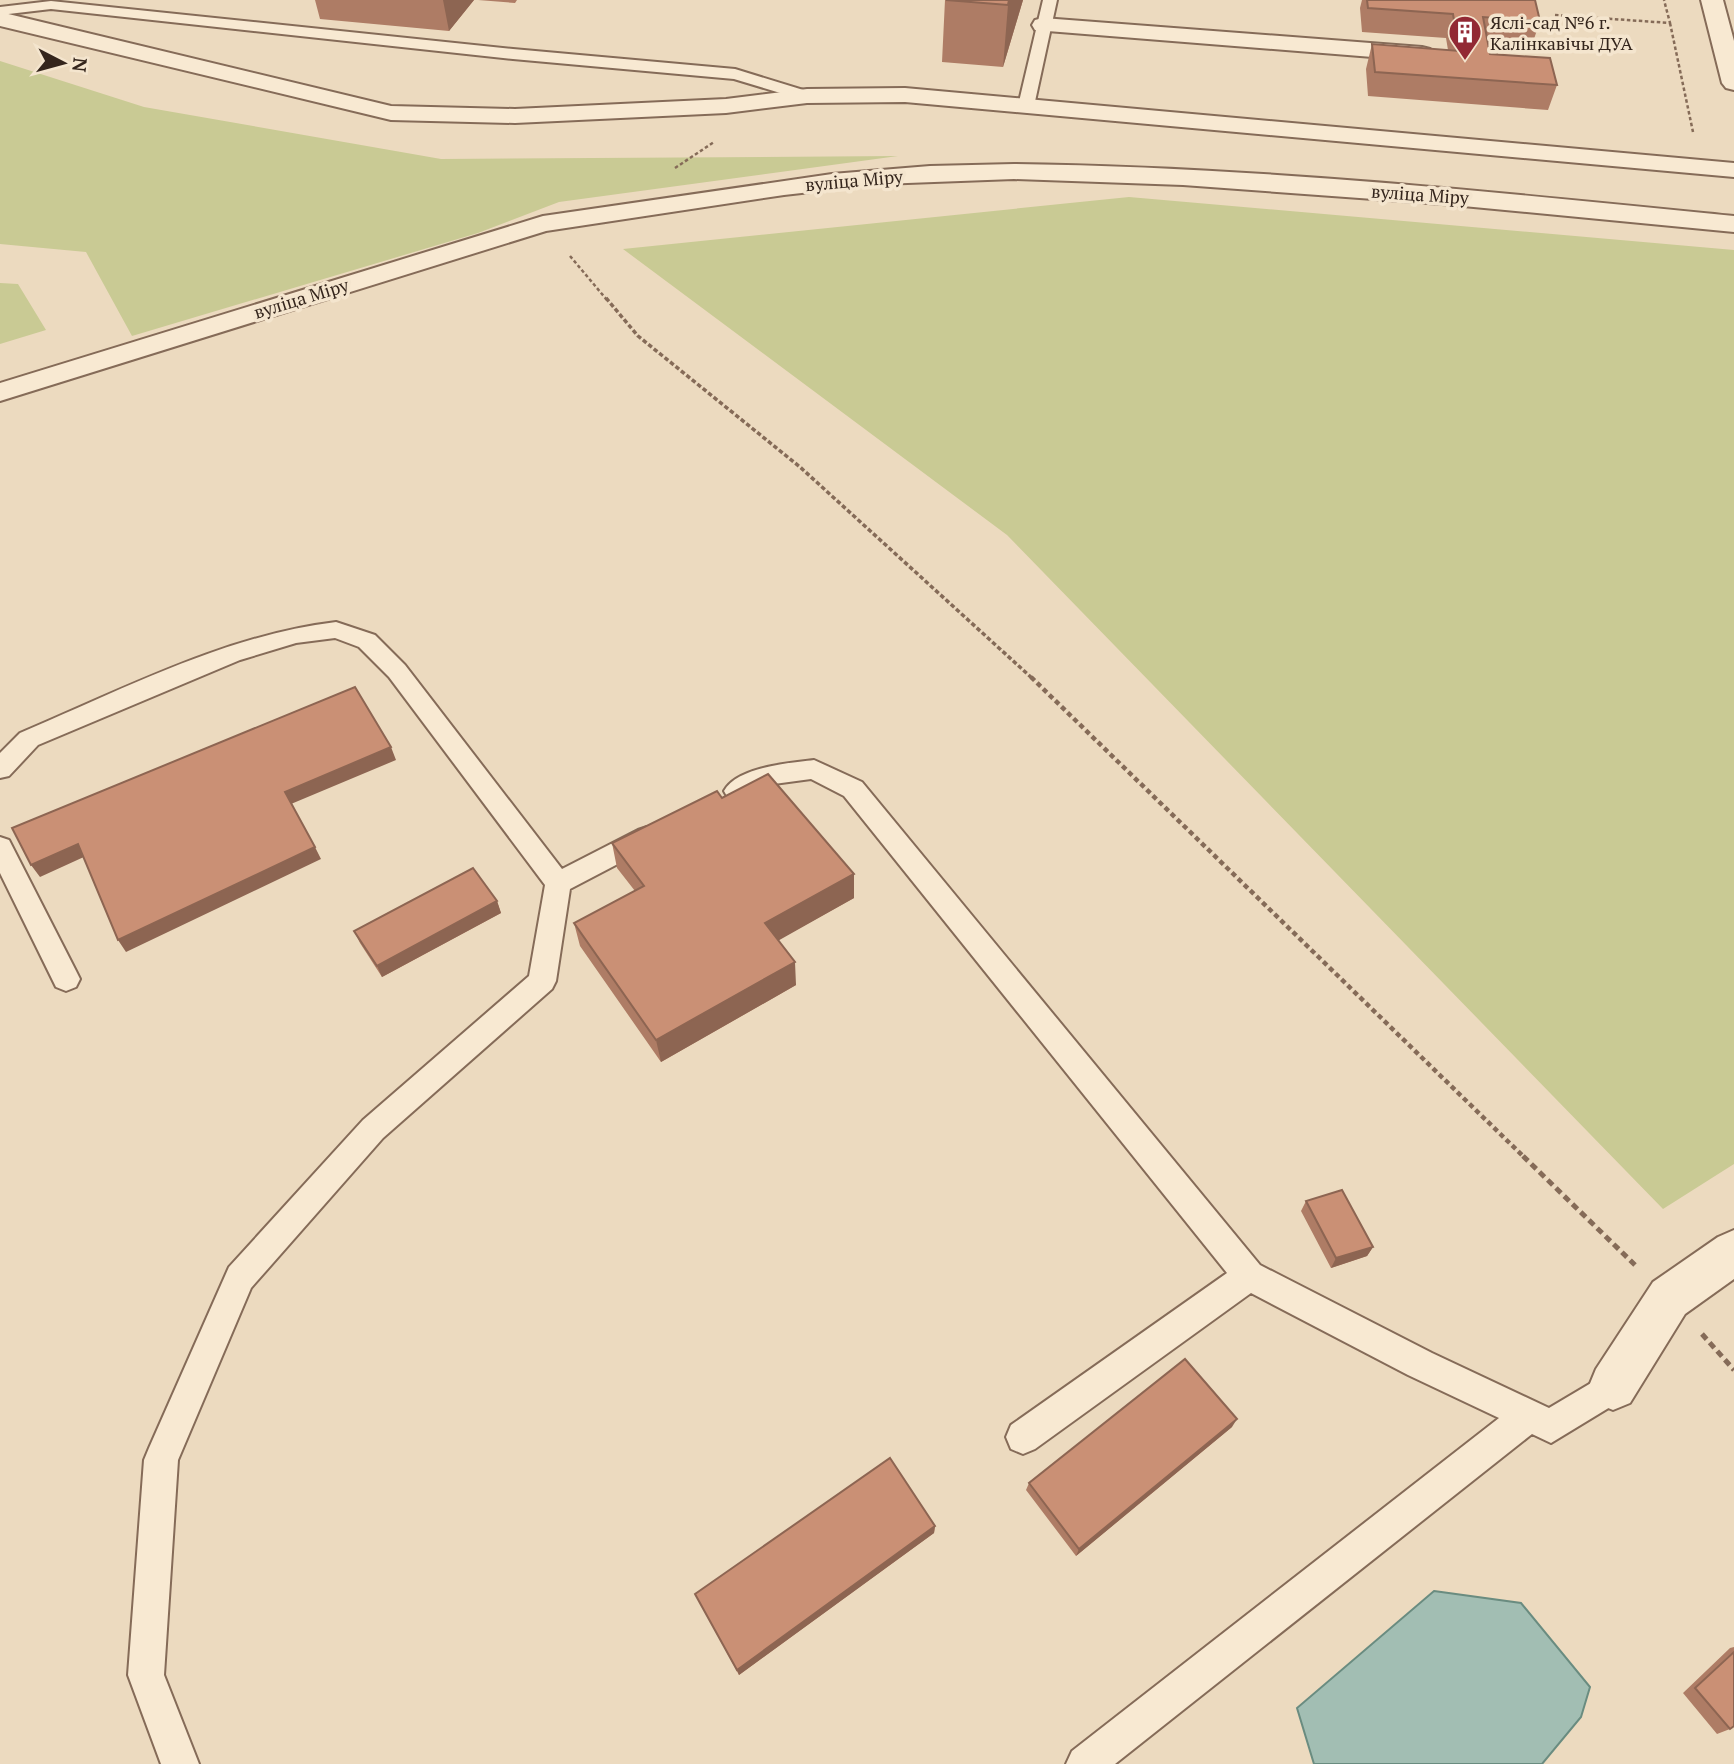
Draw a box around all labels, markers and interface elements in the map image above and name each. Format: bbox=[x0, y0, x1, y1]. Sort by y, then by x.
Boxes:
place label: Яслі-сад №6 г. Калінкавічы ДУА bbox=[1490, 10, 1633, 55]
building icon: Яслі-сад №6 г. Калінкавічы ДУА bbox=[1446, 13, 1484, 62]
north arrow bbox=[28, 28, 98, 98]
text: N bbox=[67, 56, 94, 74]
street label: вуліца Міру bbox=[804, 164, 905, 196]
street label: вуліца Міру bbox=[1370, 179, 1471, 209]
street label: вуліца Міру bbox=[251, 272, 352, 324]

